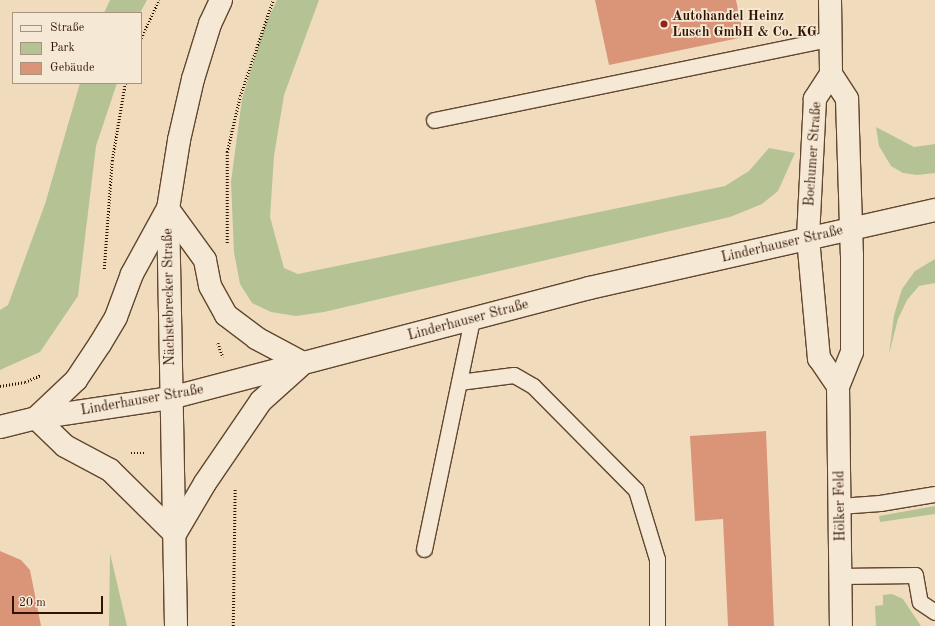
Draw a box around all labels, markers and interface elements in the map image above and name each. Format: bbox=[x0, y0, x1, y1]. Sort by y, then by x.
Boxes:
place label: Autohandel Heinz Lusch GmbH & Co. KG bbox=[672, 8, 817, 40]
legend bbox=[12, 12, 142, 84]
marker: Autohandel Heinz Lusch GmbH & Co. KG bbox=[659, 19, 669, 29]
text: Straße bbox=[50, 22, 84, 34]
text: Park bbox=[50, 42, 75, 54]
text: Gebäude bbox=[50, 62, 94, 74]
street label: Bochumer Straße bbox=[801, 101, 825, 207]
street label: Linderhauser Straße bbox=[719, 222, 845, 266]
street label: Nächstebrecker Straße bbox=[159, 228, 179, 366]
street label: Linderhauser Straße bbox=[406, 296, 530, 344]
street label: Linderhauser Straße bbox=[79, 381, 205, 419]
street label: Hölker Feld bbox=[831, 470, 849, 542]
scale bar bbox=[14, 588, 105, 614]
text: 20 m bbox=[19, 597, 46, 609]

